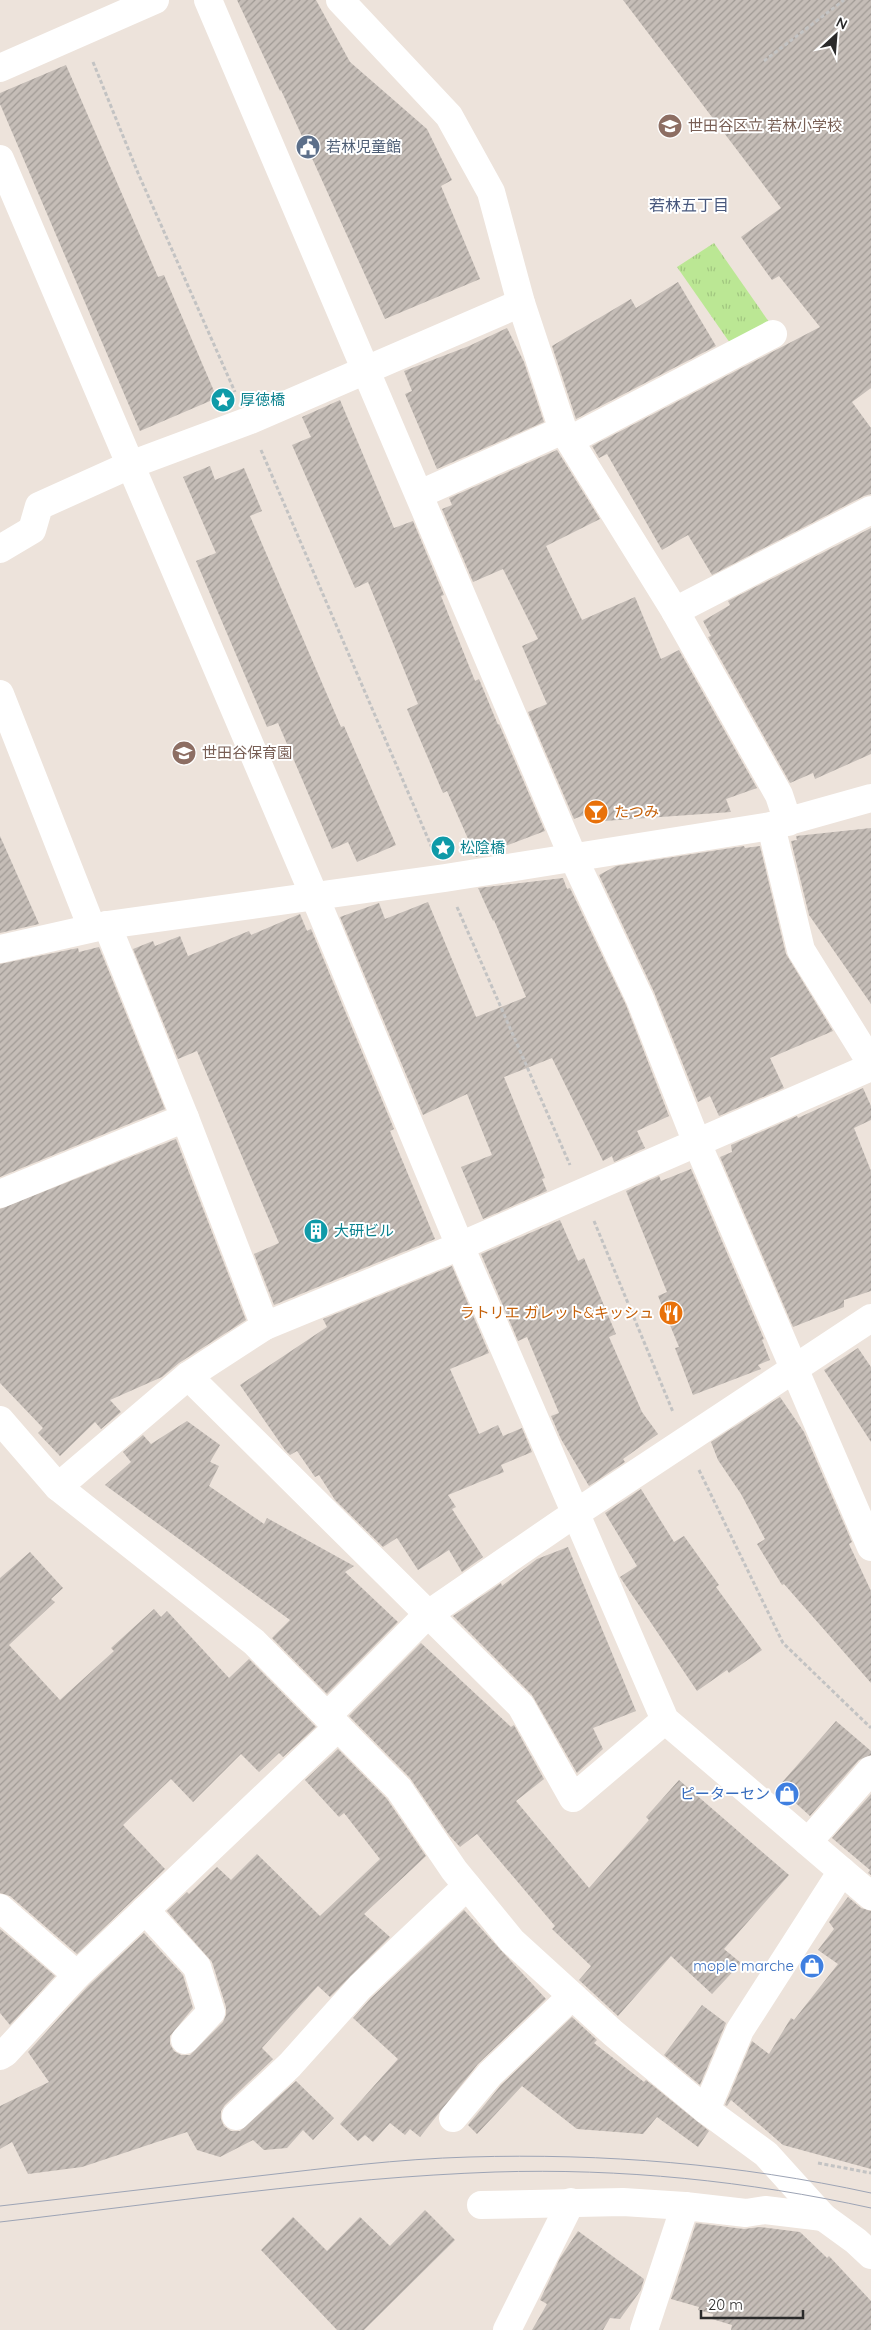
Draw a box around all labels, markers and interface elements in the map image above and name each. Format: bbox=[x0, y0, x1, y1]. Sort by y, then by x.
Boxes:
north arrow bbox=[811, 10, 861, 60]
text: N bbox=[833, 13, 850, 34]
school or university icon: 世田谷区立 若林小学校 bbox=[657, 113, 683, 139]
place label: 世田谷区立 若林小学校 bbox=[688, 116, 842, 135]
public building icon: 若林児童館 bbox=[295, 134, 321, 160]
place label: 若林児童館 bbox=[326, 137, 401, 156]
district label: 若林五丁目 bbox=[649, 195, 729, 215]
place icon: 厚徳橋 bbox=[210, 387, 236, 413]
place label: 厚徳橋 bbox=[240, 390, 285, 409]
school or university icon: 世田谷保育園 bbox=[171, 740, 197, 766]
place label: 世田谷保育園 bbox=[202, 743, 292, 762]
bar icon: たつみ bbox=[583, 799, 609, 825]
place label: たつみ bbox=[614, 802, 659, 821]
place icon: 松陰橋 bbox=[430, 835, 456, 861]
place label: 松陰橋 bbox=[460, 838, 505, 857]
building icon: 大研ビル bbox=[303, 1218, 329, 1244]
place label: 大研ビル bbox=[334, 1221, 394, 1240]
restaurant icon: ラトリエ ガレット&キッシュ bbox=[658, 1300, 684, 1326]
place label: ラトリエ ガレット&キッシュ bbox=[460, 1303, 654, 1322]
shop icon: ピーターセン bbox=[774, 1781, 800, 1807]
place label: ピーターセン bbox=[680, 1784, 770, 1803]
shop icon: mople marche bbox=[799, 1953, 825, 1979]
place label: mople marche bbox=[693, 1956, 794, 1975]
scale bar bbox=[701, 2288, 804, 2320]
text: 20 m bbox=[708, 2295, 743, 2314]

